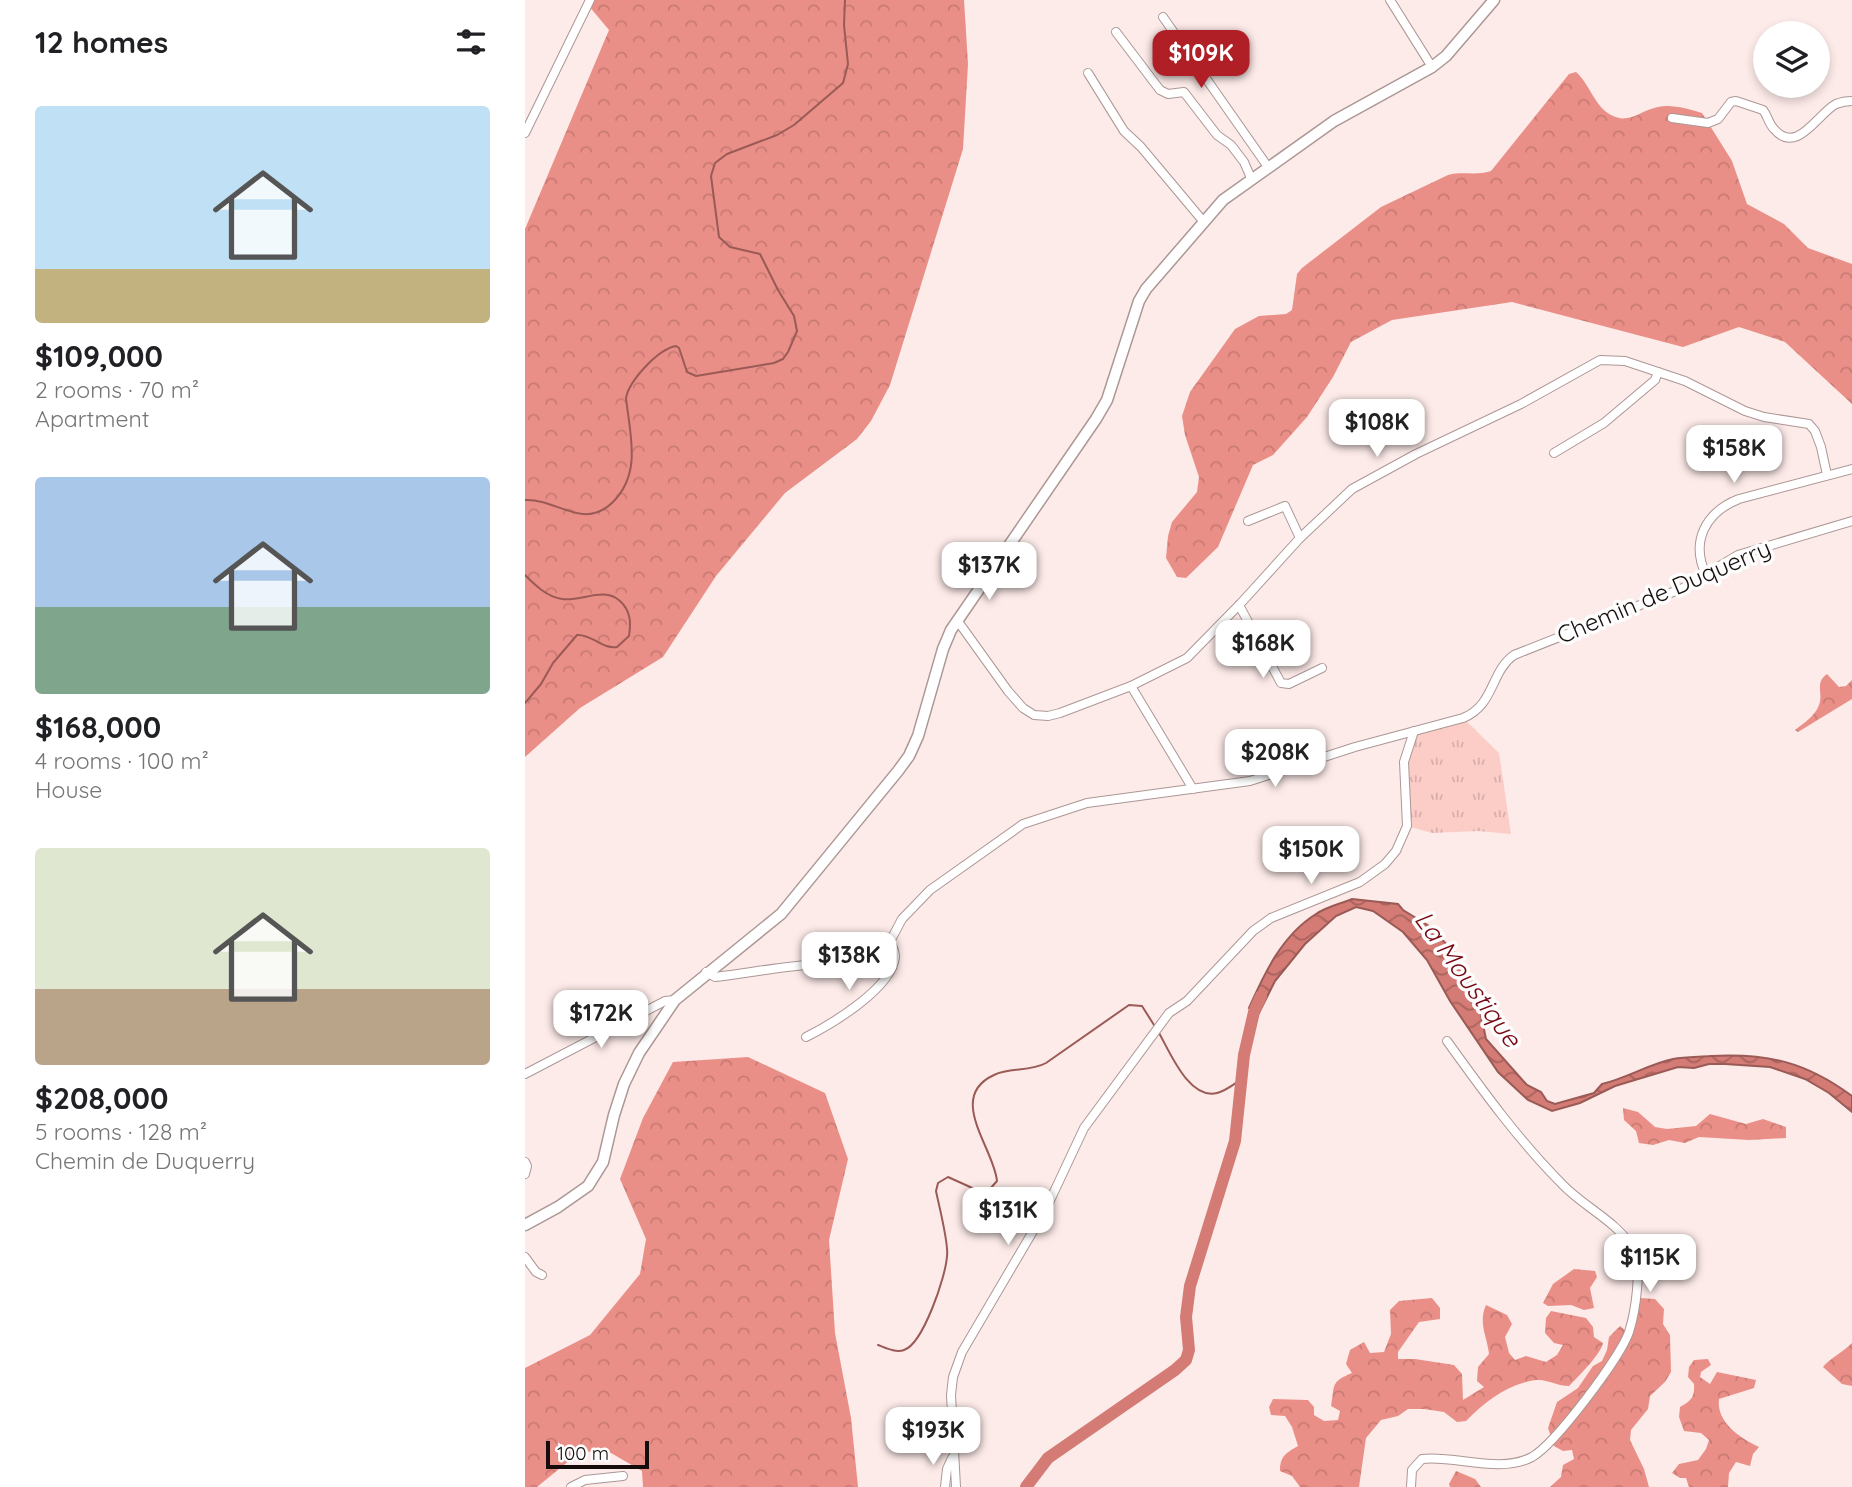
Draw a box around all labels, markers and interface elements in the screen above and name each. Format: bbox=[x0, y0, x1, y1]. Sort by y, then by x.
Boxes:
map controls bbox=[1753, 21, 1830, 98]
button: layers bbox=[1753, 21, 1830, 98]
text: 12 homes bbox=[35, 23, 168, 61]
icon: filters bbox=[452, 23, 490, 61]
pin: $109K bbox=[1152, 31, 1250, 90]
text: $109K bbox=[1169, 38, 1233, 67]
icon: home bbox=[200, 152, 326, 278]
text: $109,000 bbox=[35, 337, 163, 375]
text: 2 rooms · 70 m² bbox=[35, 375, 199, 404]
pin: $108K bbox=[1328, 400, 1426, 459]
text: Apartment bbox=[35, 404, 149, 433]
text: $108K bbox=[1345, 407, 1409, 436]
pin: $158K bbox=[1685, 426, 1783, 485]
text: $158K bbox=[1702, 433, 1766, 462]
icon: home bbox=[200, 523, 326, 649]
street label: Chemin de Duquerry bbox=[1552, 532, 1775, 650]
pin: $137K bbox=[940, 542, 1038, 602]
text: $137K bbox=[958, 550, 1020, 579]
pin: $168K bbox=[1214, 620, 1312, 680]
text: $168K bbox=[1231, 628, 1295, 657]
text: $168,000 bbox=[35, 708, 161, 746]
pin: $208K bbox=[1226, 730, 1324, 789]
text: $208K bbox=[1241, 737, 1309, 766]
text: 4 rooms · 100 m² bbox=[35, 746, 209, 775]
text: House bbox=[35, 775, 102, 804]
pin: $150K bbox=[1262, 826, 1360, 886]
text: $150K bbox=[1278, 834, 1344, 863]
icon: home bbox=[200, 894, 326, 1020]
water label: La Moustique bbox=[1408, 904, 1530, 1054]
pin: $138K bbox=[800, 932, 898, 992]
text: $138K bbox=[818, 940, 880, 969]
pin: $172K bbox=[552, 990, 650, 1050]
text: $172K bbox=[569, 998, 633, 1027]
text: $208,000 bbox=[35, 1079, 168, 1117]
text: 5 rooms · 128 m² bbox=[35, 1117, 207, 1146]
text: Chemin de Duquerry bbox=[35, 1146, 255, 1175]
pin: $131K bbox=[959, 1188, 1057, 1247]
text: $131K bbox=[978, 1195, 1038, 1224]
pin: $115K bbox=[1601, 1234, 1699, 1294]
text: $115K bbox=[1620, 1242, 1680, 1271]
pin: $193K bbox=[884, 1408, 982, 1467]
text: $193K bbox=[901, 1415, 965, 1444]
scale bar bbox=[546, 1438, 649, 1470]
text: 100 m bbox=[557, 1441, 609, 1465]

